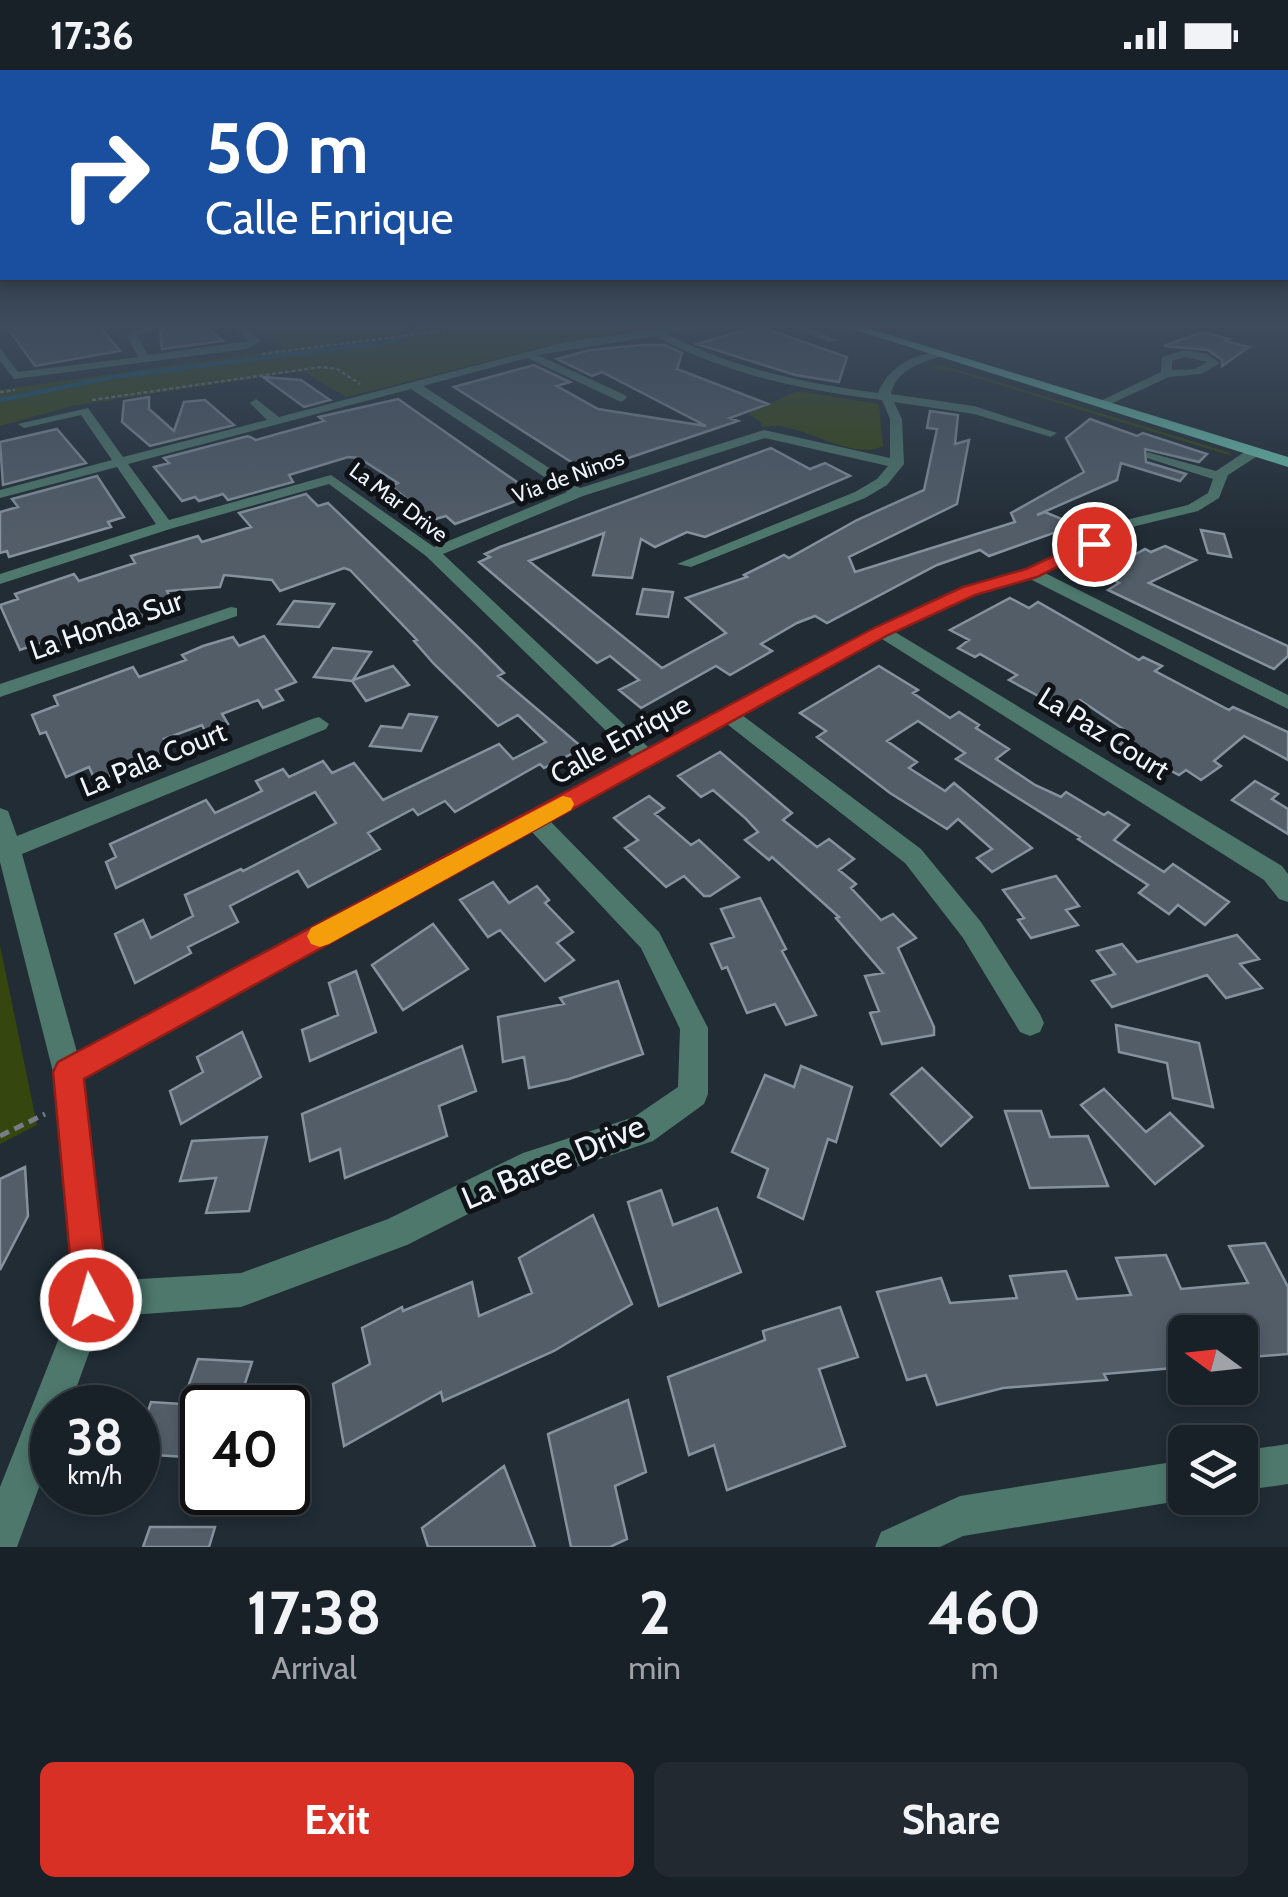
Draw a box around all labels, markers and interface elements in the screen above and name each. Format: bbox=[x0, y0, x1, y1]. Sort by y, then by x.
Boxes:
text: 17:36 bbox=[50, 12, 134, 59]
text: 50 m bbox=[205, 105, 369, 191]
icon: right bbox=[40, 110, 170, 240]
text: Calle Enrique bbox=[205, 191, 454, 245]
street label: Via de Ninos bbox=[509, 444, 628, 509]
street label: La Mar Drive bbox=[344, 457, 453, 548]
pin bbox=[1052, 502, 1137, 587]
icon: arrive bbox=[1067, 517, 1122, 572]
street label: La Honda Sur bbox=[25, 583, 187, 667]
street label: La Paz Court bbox=[1032, 679, 1176, 787]
street label: Calle Enrique bbox=[544, 687, 696, 791]
street label: La Pala Court bbox=[75, 714, 231, 804]
street label: La Baree Drive bbox=[456, 1106, 650, 1217]
position arrow bbox=[39, 1248, 143, 1352]
north arrow bbox=[1168, 1315, 1258, 1405]
map controls bbox=[1168, 1315, 1258, 1515]
speed limit sign: 40 bbox=[180, 1385, 310, 1515]
text: 38 bbox=[66, 1407, 124, 1468]
button: layers bbox=[1168, 1425, 1258, 1515]
text: km/h bbox=[68, 1460, 122, 1490]
text: 17:38 bbox=[247, 1576, 381, 1649]
text: 2 bbox=[639, 1576, 671, 1649]
text: 460 bbox=[928, 1576, 1041, 1649]
text: Arrival bbox=[272, 1648, 357, 1687]
text: min bbox=[628, 1648, 681, 1687]
text: m bbox=[970, 1648, 999, 1687]
button: Exit bbox=[40, 1762, 634, 1877]
button: Share bbox=[654, 1762, 1248, 1877]

